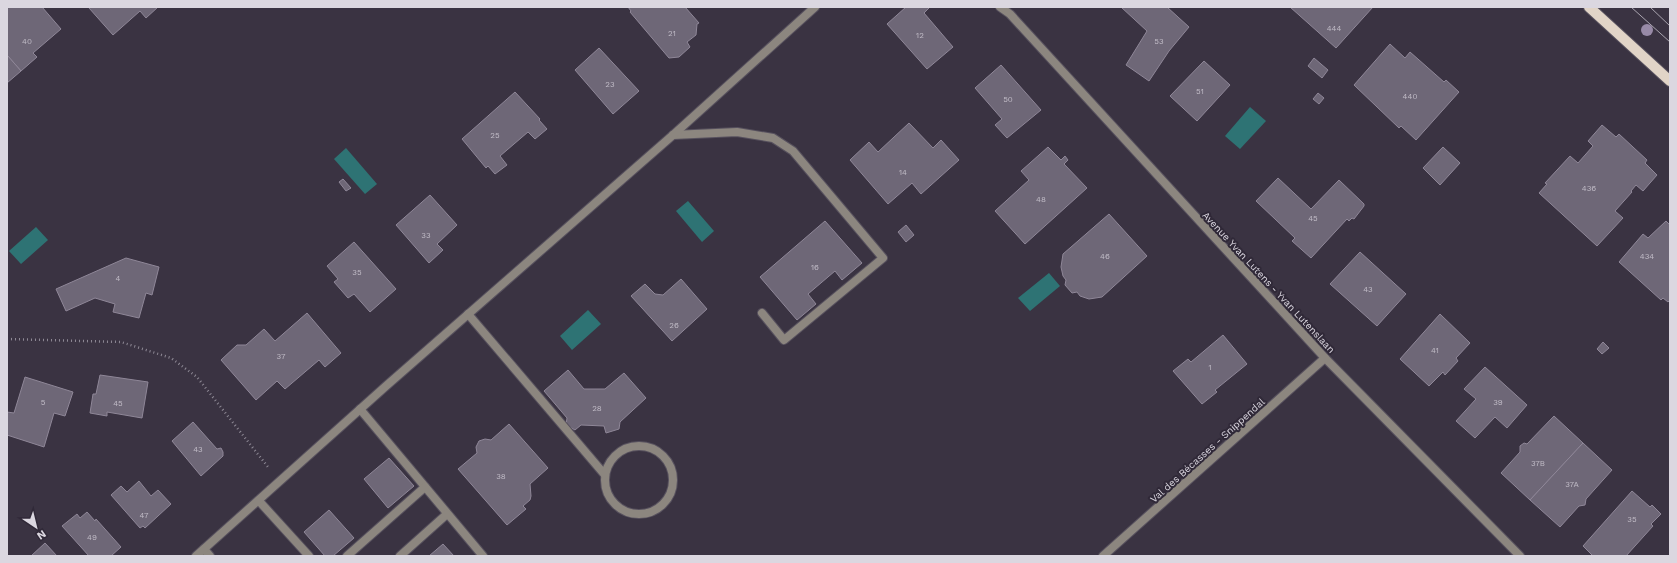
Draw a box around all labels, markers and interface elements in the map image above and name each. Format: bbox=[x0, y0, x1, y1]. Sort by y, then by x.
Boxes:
house number: 444 bbox=[1327, 24, 1341, 33]
house number: 21 bbox=[668, 29, 676, 38]
house number: 12 bbox=[916, 31, 924, 40]
house number: 40 bbox=[22, 37, 32, 46]
house number: 53 bbox=[1154, 37, 1164, 46]
house number: 23 bbox=[605, 80, 615, 89]
house number: 51 bbox=[1196, 87, 1204, 96]
house number: 440 bbox=[1403, 92, 1417, 101]
house number: 50 bbox=[1003, 95, 1013, 104]
house number: 25 bbox=[490, 131, 500, 140]
house number: 14 bbox=[899, 168, 907, 177]
house number: 436 bbox=[1582, 184, 1596, 193]
house number: 48 bbox=[1036, 195, 1046, 204]
street label: Avenue Yvan Lutens - Yvan Lutenslaan bbox=[1200, 210, 1337, 355]
house number: 45 bbox=[1308, 214, 1318, 223]
house number: 33 bbox=[421, 231, 431, 240]
house number: 46 bbox=[1100, 252, 1110, 261]
house number: 434 bbox=[1640, 252, 1654, 261]
house number: 16 bbox=[811, 263, 819, 272]
house number: 35 bbox=[352, 268, 362, 277]
house number: 4 bbox=[116, 274, 121, 283]
house number: 43 bbox=[1363, 285, 1373, 294]
house number: 26 bbox=[669, 321, 679, 330]
house number: 41 bbox=[1431, 346, 1439, 355]
house number: 37 bbox=[277, 352, 286, 361]
house number: 1 bbox=[1208, 363, 1212, 372]
street label: Val des Bécasses - Snippendal bbox=[1148, 396, 1267, 505]
house number: 5 bbox=[41, 398, 46, 407]
house number: 39 bbox=[1493, 398, 1503, 407]
house number: 45 bbox=[113, 399, 123, 408]
house number: 28 bbox=[592, 404, 602, 413]
house number: 43 bbox=[193, 445, 203, 454]
house number: 37B bbox=[1531, 459, 1545, 468]
house number: 38 bbox=[496, 472, 506, 481]
house number: 37A bbox=[1565, 480, 1580, 489]
north arrow bbox=[16, 507, 56, 547]
house number: 47 bbox=[140, 511, 149, 520]
house number: 35 bbox=[1627, 515, 1637, 524]
text: N bbox=[34, 527, 49, 542]
house number: 49 bbox=[87, 533, 97, 542]

